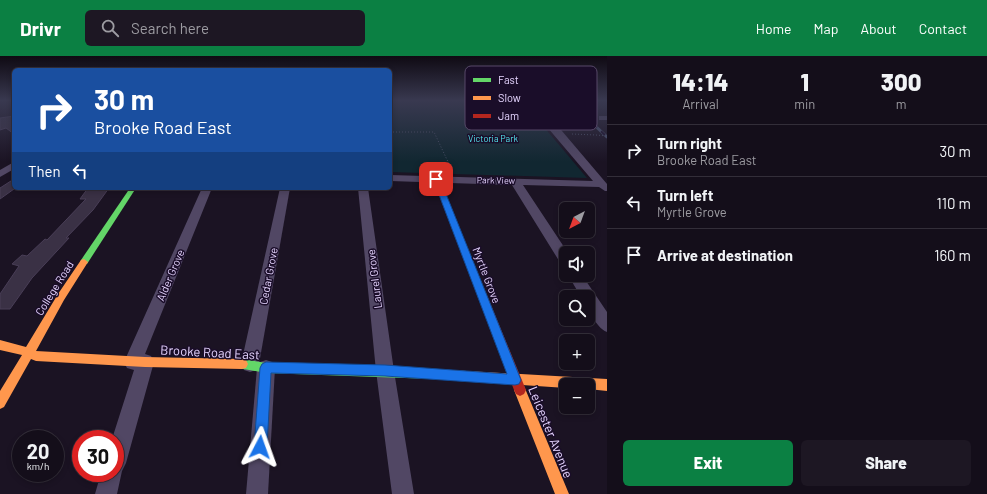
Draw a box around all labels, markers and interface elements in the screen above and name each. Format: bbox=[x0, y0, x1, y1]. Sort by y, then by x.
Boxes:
search box bbox=[85, 10, 365, 46]
text: Drivr bbox=[20, 17, 61, 40]
icon: search bbox=[99, 17, 121, 39]
text: Search here bbox=[131, 19, 209, 37]
text: Home bbox=[756, 20, 792, 37]
text: Map bbox=[814, 20, 838, 37]
text: About bbox=[860, 20, 897, 37]
text: Contact bbox=[919, 20, 967, 37]
legend bbox=[465, 66, 597, 130]
text: 14:14 bbox=[673, 67, 729, 96]
text: 1 bbox=[800, 67, 809, 96]
text: 300 bbox=[881, 67, 921, 96]
text: Fast bbox=[498, 73, 519, 86]
text: 30 m bbox=[94, 82, 154, 116]
icon: right bbox=[28, 84, 80, 136]
text: Slow bbox=[498, 91, 521, 104]
text: Arrival bbox=[682, 96, 719, 112]
text: min bbox=[794, 96, 815, 112]
text: m bbox=[896, 96, 906, 112]
text: Jam bbox=[498, 109, 519, 122]
text: Brooke Road East bbox=[94, 116, 232, 138]
park label: Victoria Park bbox=[468, 133, 518, 144]
text: Turn right bbox=[657, 134, 722, 152]
icon: right bbox=[623, 140, 645, 162]
text: 30 m bbox=[939, 142, 971, 160]
text: Brooke Road East bbox=[657, 152, 757, 168]
icon: left bbox=[69, 160, 91, 182]
text: Then bbox=[28, 162, 61, 180]
pin bbox=[419, 162, 453, 196]
icon: arrive bbox=[425, 168, 447, 190]
street label: Park View bbox=[477, 174, 516, 186]
text: Turn left bbox=[657, 186, 713, 204]
icon: left bbox=[623, 192, 645, 214]
text: 110 m bbox=[937, 194, 971, 212]
north arrow bbox=[559, 202, 595, 238]
map controls bbox=[559, 202, 595, 414]
text: Myrtle Grove bbox=[657, 204, 727, 220]
icon: arrive bbox=[623, 244, 645, 266]
street label: Myrtle Grove bbox=[470, 245, 504, 305]
street label: Cedar Grove bbox=[256, 246, 280, 306]
button: sound bbox=[559, 246, 595, 282]
text: Arrive at destination bbox=[657, 246, 793, 264]
text: 160 m bbox=[934, 246, 971, 264]
street label: Alder Grove bbox=[153, 247, 187, 303]
street label: Laurel Grove bbox=[364, 248, 384, 309]
street label: College Road bbox=[32, 258, 76, 318]
button: search bbox=[559, 290, 595, 326]
button: + bbox=[559, 334, 595, 370]
street label: Brooke Road East bbox=[160, 341, 260, 363]
button: − bbox=[559, 378, 595, 414]
street label: Leicester Avenue bbox=[525, 384, 577, 480]
position arrow bbox=[239, 426, 281, 468]
speed limit sign: 30 bbox=[72, 430, 124, 482]
text: 20 bbox=[27, 439, 49, 463]
button: Exit bbox=[623, 440, 793, 486]
button: Share bbox=[801, 440, 971, 486]
text: km/h bbox=[27, 460, 49, 472]

